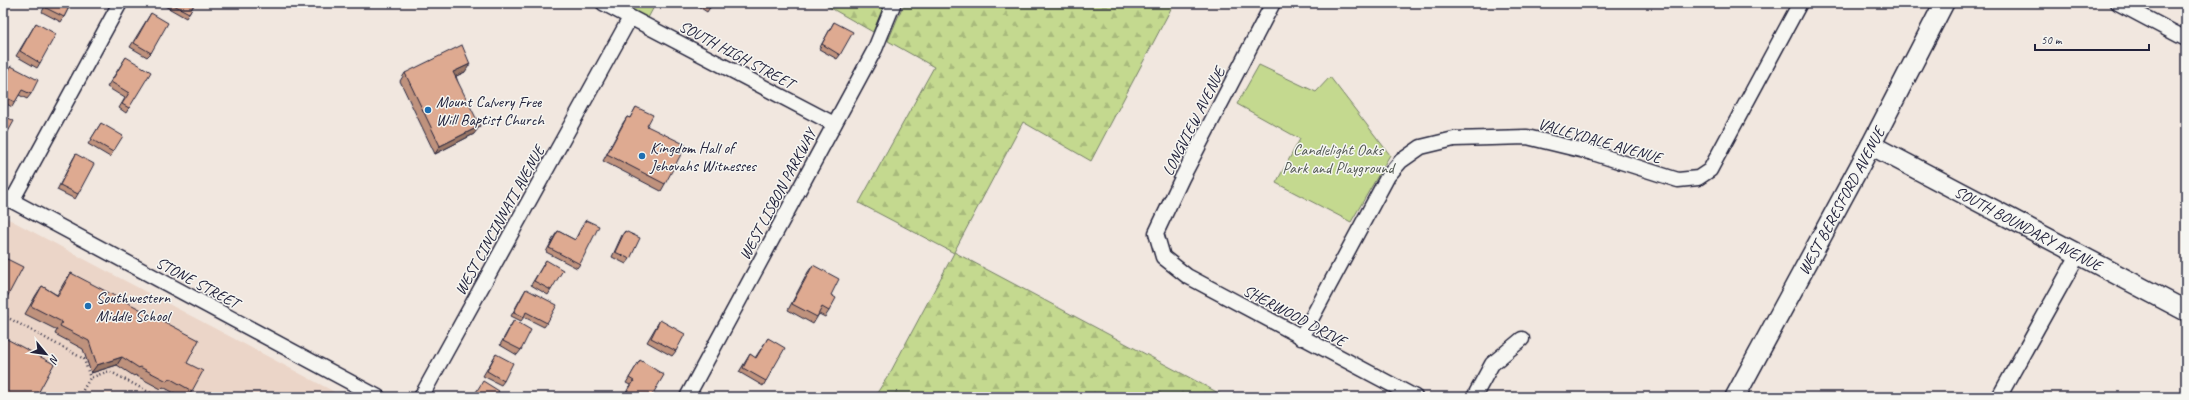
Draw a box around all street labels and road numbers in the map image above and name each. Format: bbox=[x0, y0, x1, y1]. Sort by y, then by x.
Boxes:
street label: SOUTH HIGH STREET bbox=[676, 16, 801, 95]
street label: LONGVIEW AVENUE bbox=[1158, 62, 1231, 179]
street label: VALLEYDALE AVENUE bbox=[1536, 114, 1666, 169]
street label: WEST BERESFORD AVENUE bbox=[1794, 122, 1890, 278]
street label: WEST LISBON PARKWAY bbox=[735, 124, 822, 263]
street label: WEST CINCINNATI AVENUE bbox=[450, 140, 550, 299]
street label: SOUTH BOUNDARY AVENUE bbox=[1951, 182, 2107, 277]
street label: STONE STREET bbox=[152, 253, 246, 315]
street label: SHERWOOD DRIVE bbox=[1240, 280, 1351, 352]

